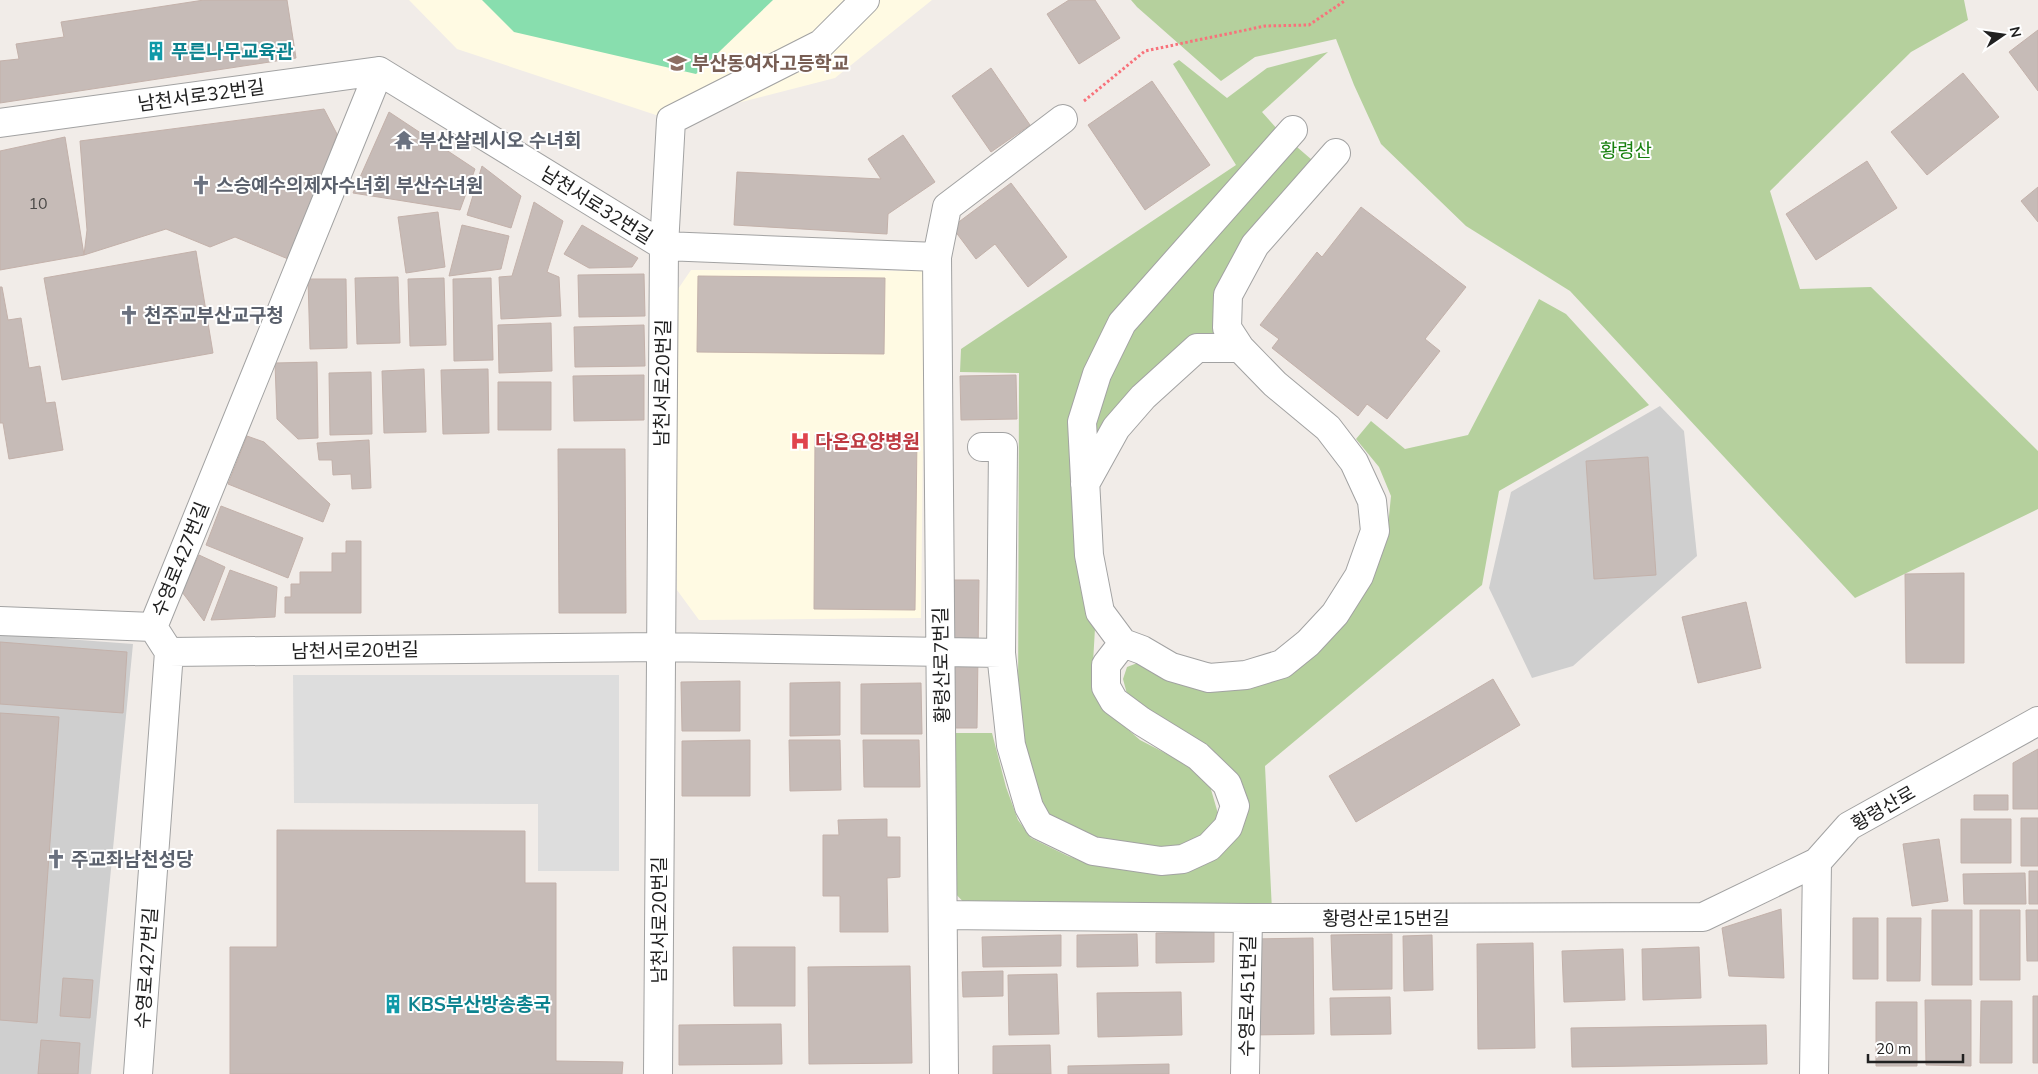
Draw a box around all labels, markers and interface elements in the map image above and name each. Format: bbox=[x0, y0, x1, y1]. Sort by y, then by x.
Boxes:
north arrow bbox=[1978, 10, 2028, 60]
text: N bbox=[2006, 25, 2026, 39]
place label: 푸른나무교육관 bbox=[171, 39, 294, 63]
building icon: 푸른나무교육관 bbox=[145, 40, 167, 62]
place label: 부산동여자고등학교 bbox=[692, 51, 849, 75]
school or university icon: 부산동여자고등학교 bbox=[666, 52, 688, 74]
street label: 남천서로32번길 bbox=[136, 74, 266, 116]
place label: 부산살레시오 수녀회 bbox=[419, 128, 582, 152]
temple icon: 부산살레시오 수녀회 bbox=[393, 129, 415, 151]
park label: 황령산 bbox=[1600, 138, 1652, 162]
street label: 남천서로32번길 bbox=[536, 161, 658, 249]
place label: 스승예수의제자수녀회 부산수녀원 bbox=[216, 173, 483, 197]
church icon: 스승예수의제자수녀회 부산수녀원 bbox=[190, 174, 212, 196]
house number: 10 bbox=[28, 193, 48, 213]
place label: 천주교부산교구청 bbox=[144, 303, 284, 327]
church icon: 천주교부산교구청 bbox=[118, 304, 140, 326]
street label: 남천서로20번길 bbox=[649, 319, 675, 447]
place label: 다온요양병원 bbox=[815, 429, 920, 453]
hospital icon: 다온요양병원 bbox=[789, 430, 811, 452]
street label: 수영로427번길 bbox=[146, 498, 214, 620]
street label: 황령산로7번길 bbox=[928, 607, 954, 723]
street label: 남천서로20번길 bbox=[291, 637, 419, 663]
street label: 황령산로 bbox=[1847, 780, 1919, 836]
place label: 주교좌남천성당 bbox=[71, 847, 194, 871]
church icon: 주교좌남천성당 bbox=[45, 848, 67, 870]
street label: 남천서로20번길 bbox=[647, 856, 671, 984]
street label: 황령산로15번길 bbox=[1322, 906, 1450, 930]
street label: 수영로427번길 bbox=[130, 907, 162, 1029]
street label: 수영로451번길 bbox=[1234, 935, 1260, 1057]
place label: KBS부산방송총국 bbox=[408, 992, 551, 1016]
building icon: KBS부산방송총국 bbox=[382, 993, 404, 1015]
scale bar bbox=[1868, 1032, 1963, 1064]
text: 20 m bbox=[1876, 1039, 1911, 1058]

